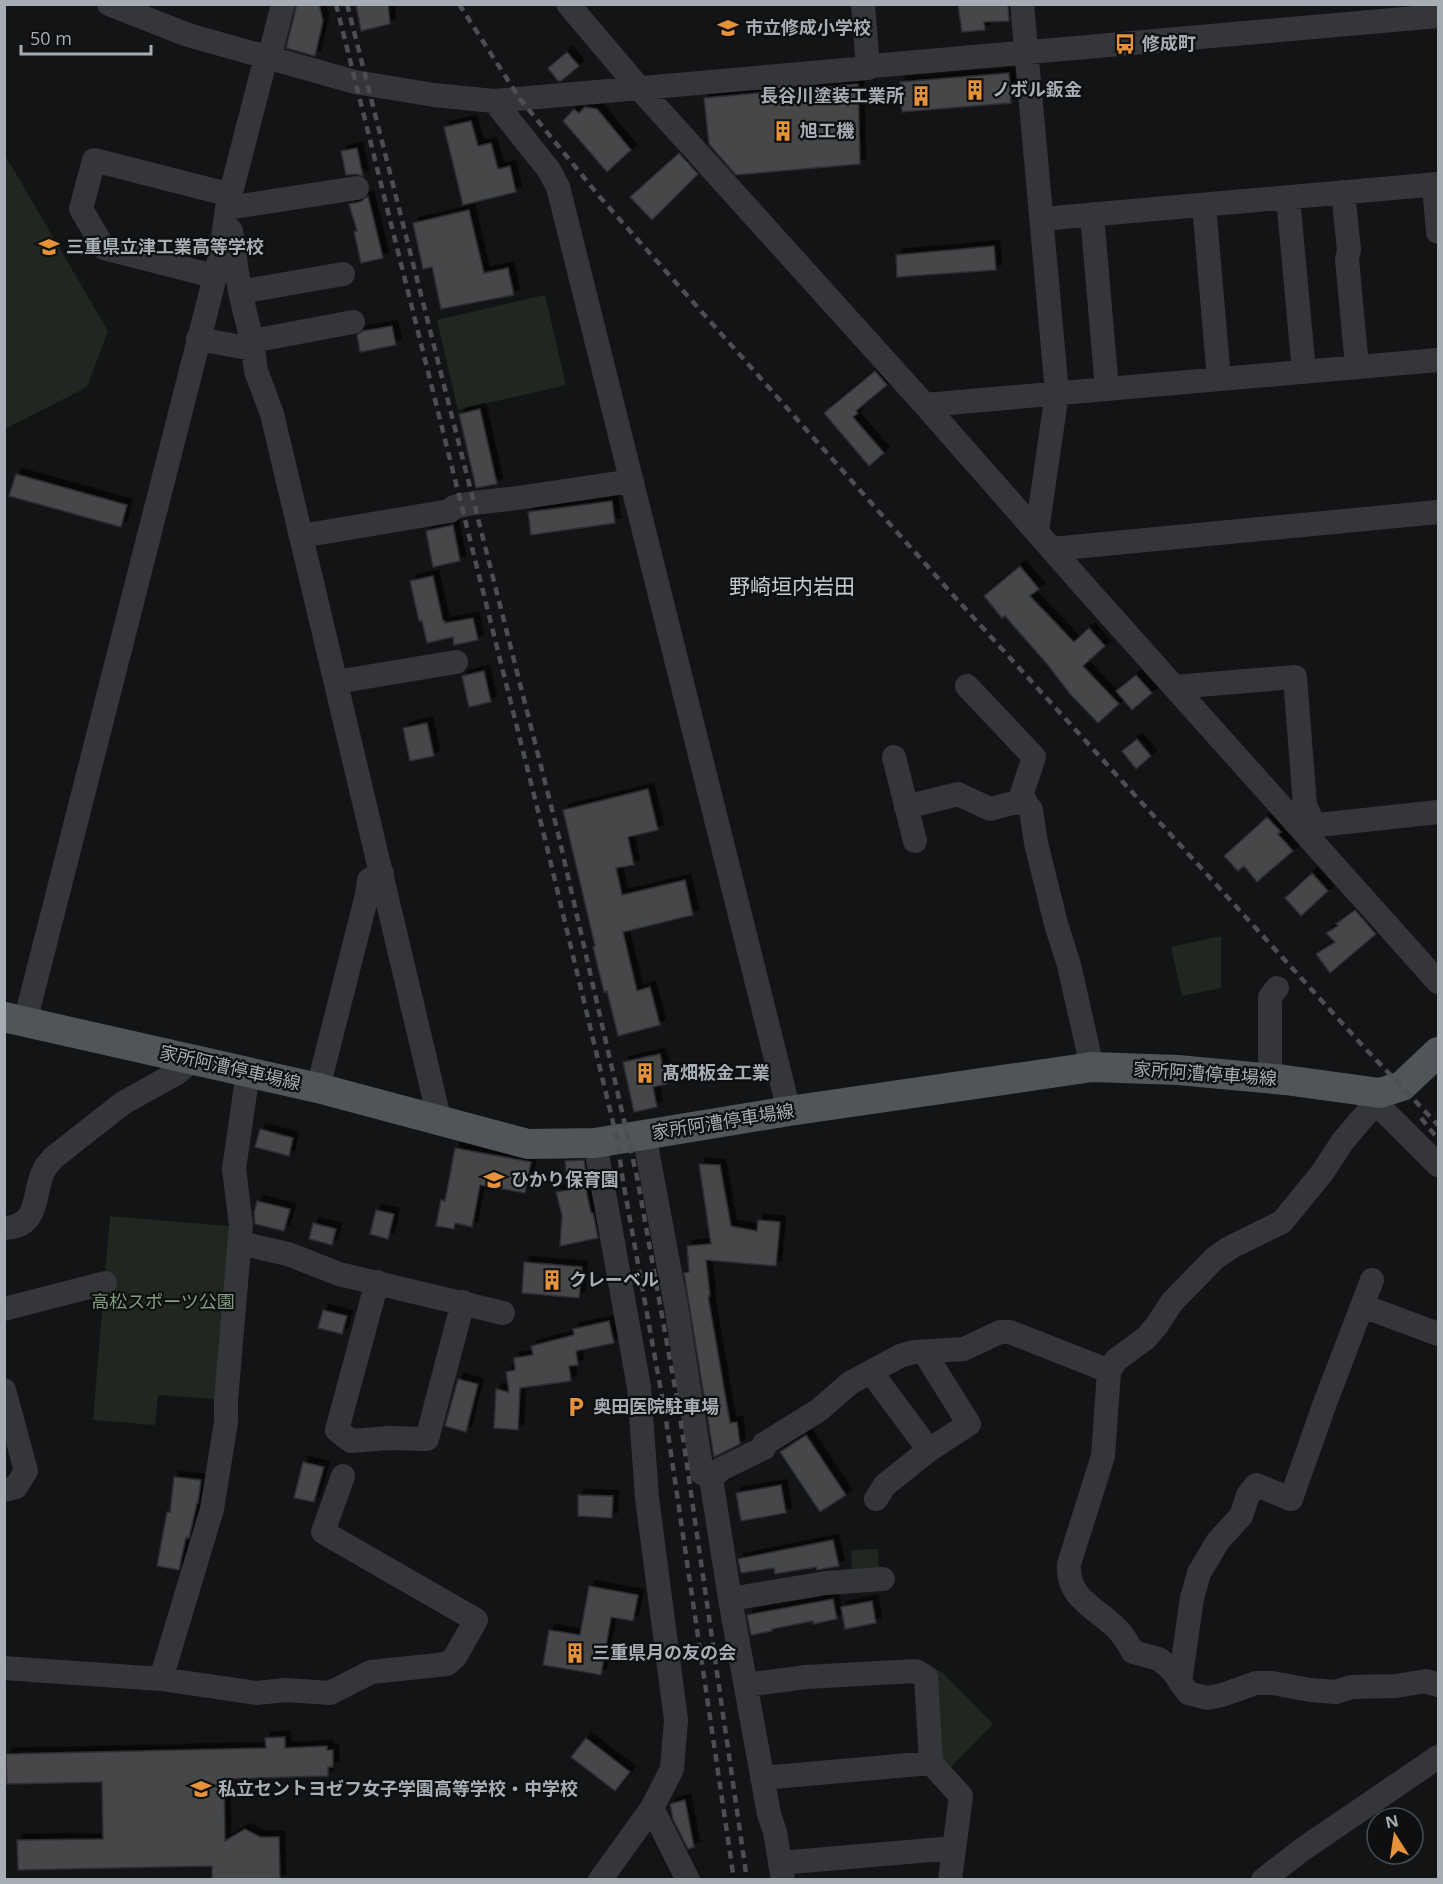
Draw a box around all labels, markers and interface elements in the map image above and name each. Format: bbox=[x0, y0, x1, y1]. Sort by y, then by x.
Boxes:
place label: 市立修成小学校 bbox=[745, 15, 871, 39]
school or university icon: 市立修成小学校 bbox=[716, 16, 740, 40]
scale bar bbox=[21, 18, 152, 56]
text: 50 m bbox=[30, 26, 72, 50]
place label: 修成町 bbox=[1141, 31, 1196, 55]
bus stop icon: 修成町 bbox=[1113, 32, 1137, 56]
place label: ノボル鈑金 bbox=[992, 77, 1082, 101]
building icon: ノボル鈑金 bbox=[963, 78, 987, 102]
place label: 長谷川塗装工業所 bbox=[760, 83, 904, 107]
building icon: 長谷川塗装工業所 bbox=[909, 84, 933, 108]
place label: 旭工機 bbox=[800, 118, 855, 142]
building icon: 旭工機 bbox=[771, 119, 795, 143]
place label: 三重県立津工業高等学校 bbox=[66, 234, 264, 258]
school or university icon: 三重県立津工業高等学校 bbox=[37, 235, 61, 259]
district label: 野崎垣内岩田 bbox=[729, 572, 855, 600]
street label: 家所阿漕停車場線 bbox=[157, 1039, 303, 1095]
street label: 家所阿漕停車場線 bbox=[1132, 1056, 1278, 1090]
place label: 髙畑板金工業 bbox=[662, 1060, 770, 1084]
building icon: 髙畑板金工業 bbox=[633, 1061, 657, 1085]
street label: 家所阿漕停車場線 bbox=[650, 1098, 796, 1144]
place label: ひかり保育園 bbox=[511, 1167, 619, 1191]
school or university icon: ひかり保育園 bbox=[482, 1168, 506, 1192]
place label: クレーベル bbox=[569, 1267, 659, 1291]
building icon: クレーベル bbox=[540, 1268, 564, 1292]
park label: 高松スポーツ公園 bbox=[91, 1289, 235, 1313]
place label: 奥田医院駐車場 bbox=[593, 1394, 719, 1418]
parking icon: 奥田医院駐車場 bbox=[564, 1395, 588, 1419]
place label: 三重県月の友の会 bbox=[592, 1640, 736, 1664]
building icon: 三重県月の友の会 bbox=[563, 1641, 587, 1665]
place label: 私立セントヨゼフ女子学園高等学校・中学校 bbox=[218, 1776, 578, 1800]
school or university icon: 私立セントヨゼフ女子学園高等学校・中学校 bbox=[189, 1777, 213, 1801]
north arrow bbox=[1365, 1806, 1425, 1866]
text: N bbox=[1383, 1809, 1401, 1833]

